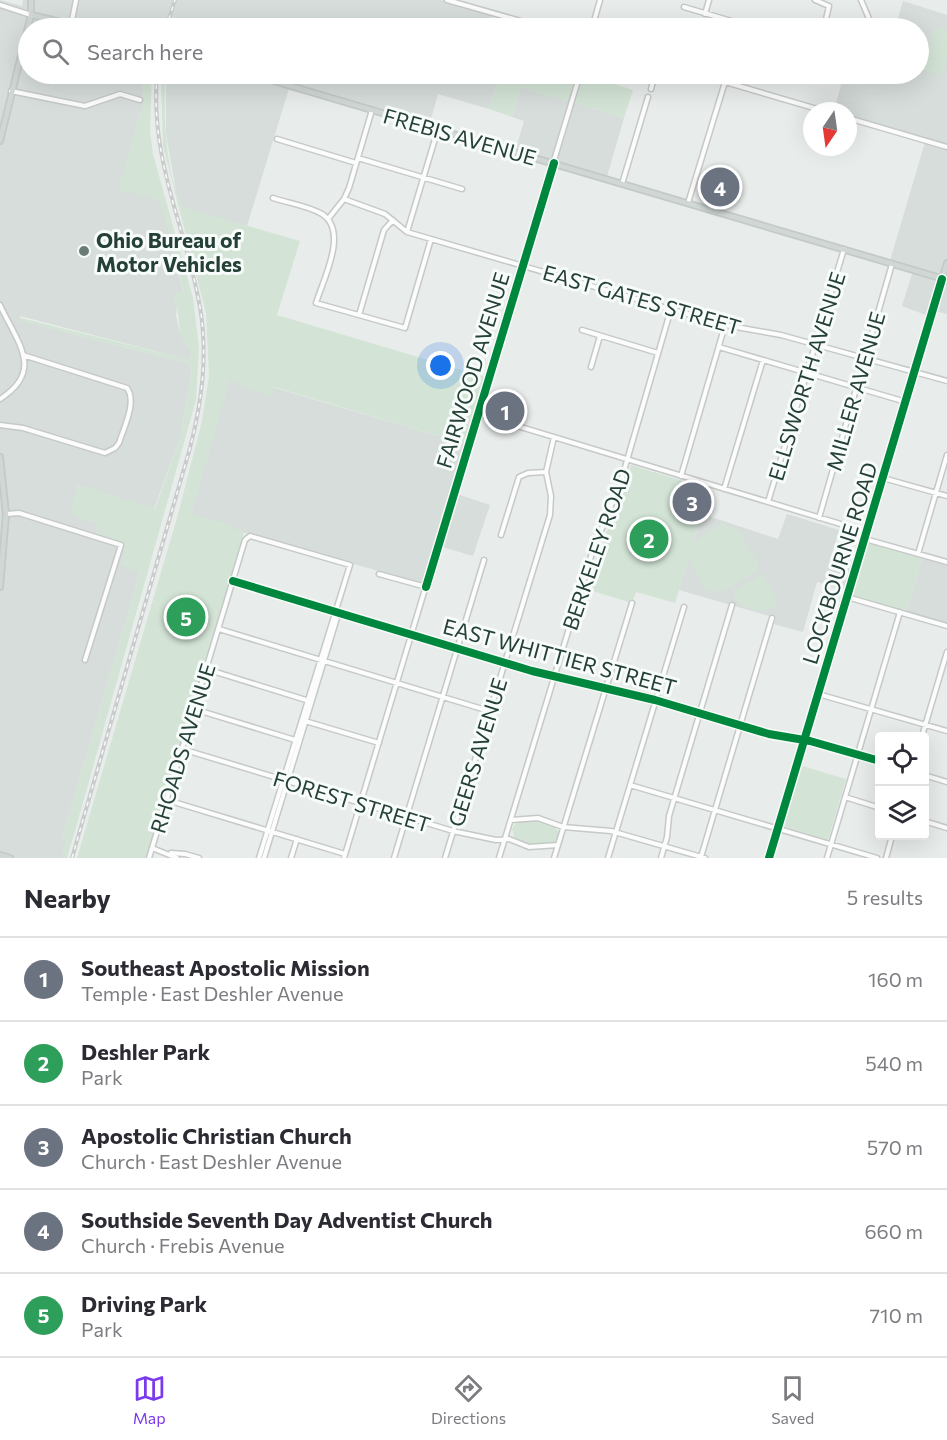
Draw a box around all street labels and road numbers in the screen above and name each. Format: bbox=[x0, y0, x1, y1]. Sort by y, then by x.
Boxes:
street label: FREBIS AVENUE bbox=[381, 102, 539, 170]
street label: EAST GATES STREET bbox=[540, 259, 744, 339]
street label: FAIRWOOD AVENUE bbox=[430, 269, 514, 471]
street label: ELLSWORTH AVENUE bbox=[762, 269, 850, 483]
street label: MILLER AVENUE bbox=[820, 309, 890, 473]
street label: LOCKBOURNE ROAD bbox=[796, 459, 882, 667]
street label: BERKELEY ROAD bbox=[557, 465, 635, 633]
street label: EAST WHITTIER STREET bbox=[440, 613, 680, 699]
street label: RHOADS AVENUE bbox=[144, 660, 220, 836]
street label: GEERS AVENUE bbox=[443, 675, 511, 829]
street label: FOREST STREET bbox=[270, 765, 434, 837]

